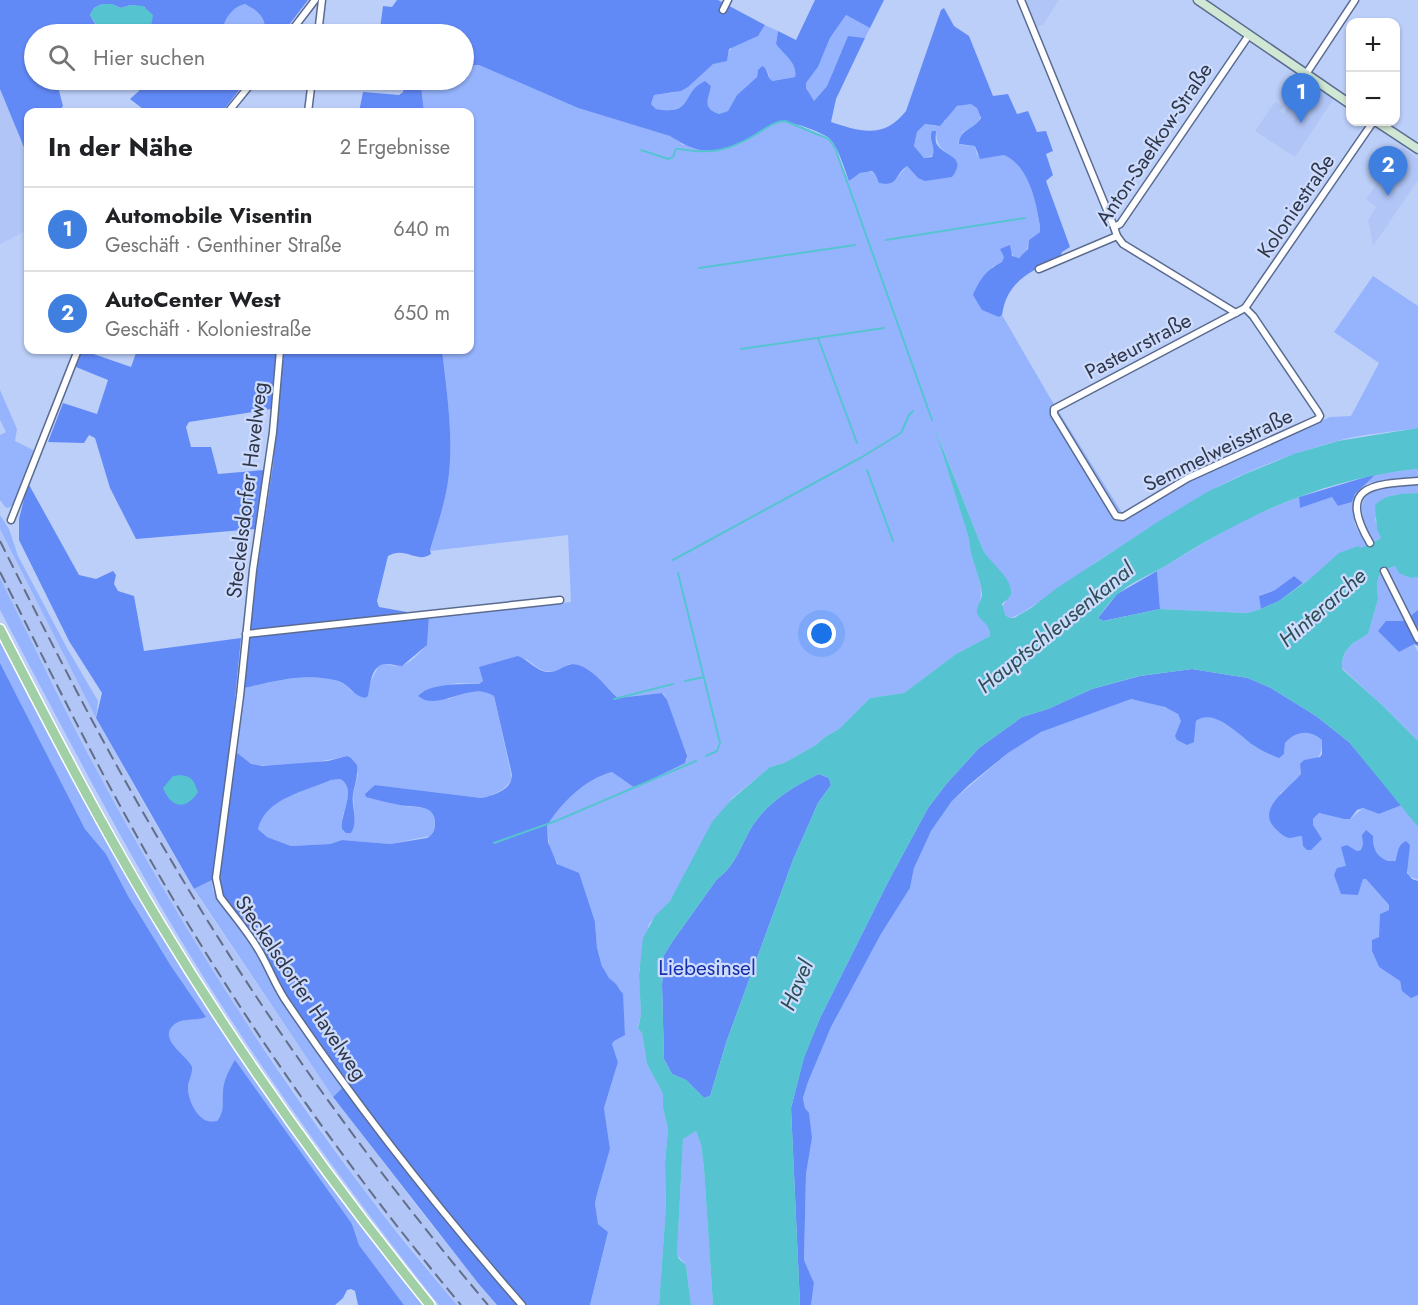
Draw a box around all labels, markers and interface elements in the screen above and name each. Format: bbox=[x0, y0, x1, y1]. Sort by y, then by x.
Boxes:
map controls bbox=[1346, 18, 1400, 126]
button: + bbox=[1346, 18, 1400, 72]
search box bbox=[24, 24, 474, 90]
icon: search bbox=[45, 41, 78, 74]
text: Hier suchen bbox=[93, 41, 205, 73]
street label: Anton-Saefkow-Straße bbox=[1088, 56, 1220, 231]
button: − bbox=[1346, 72, 1400, 126]
pin: 1 bbox=[1282, 74, 1320, 123]
text: In der Nähe bbox=[48, 128, 193, 166]
text: 2 Ergebnisse bbox=[340, 133, 450, 162]
pin: 2 bbox=[1368, 146, 1408, 196]
street label: Koloniestraße bbox=[1250, 148, 1342, 264]
text: Automobile Visentin bbox=[105, 199, 312, 231]
text: 1 bbox=[62, 215, 73, 244]
text: 640 m bbox=[393, 215, 450, 244]
text: Geschäft · Genthiner Straße bbox=[105, 231, 341, 260]
text: AutoCenter West bbox=[105, 283, 281, 315]
text: 2 bbox=[61, 299, 74, 328]
text: 650 m bbox=[394, 299, 450, 328]
street label: Pasteurstraße bbox=[1079, 305, 1197, 387]
text: Geschäft · Koloniestraße bbox=[105, 315, 311, 344]
street label: Steckelsdorfer Havelweg bbox=[219, 380, 275, 600]
street label: Semmelweisstraße bbox=[1138, 401, 1298, 499]
water label: Hauptschleusenkanal bbox=[970, 553, 1141, 700]
water label: Hinterarche bbox=[1271, 560, 1373, 654]
your location bbox=[807, 619, 836, 648]
street label: Steckelsdorfer Havelweg bbox=[228, 889, 374, 1087]
park label: Liebesinsel bbox=[658, 953, 756, 983]
water label: Havel bbox=[771, 954, 821, 1015]

